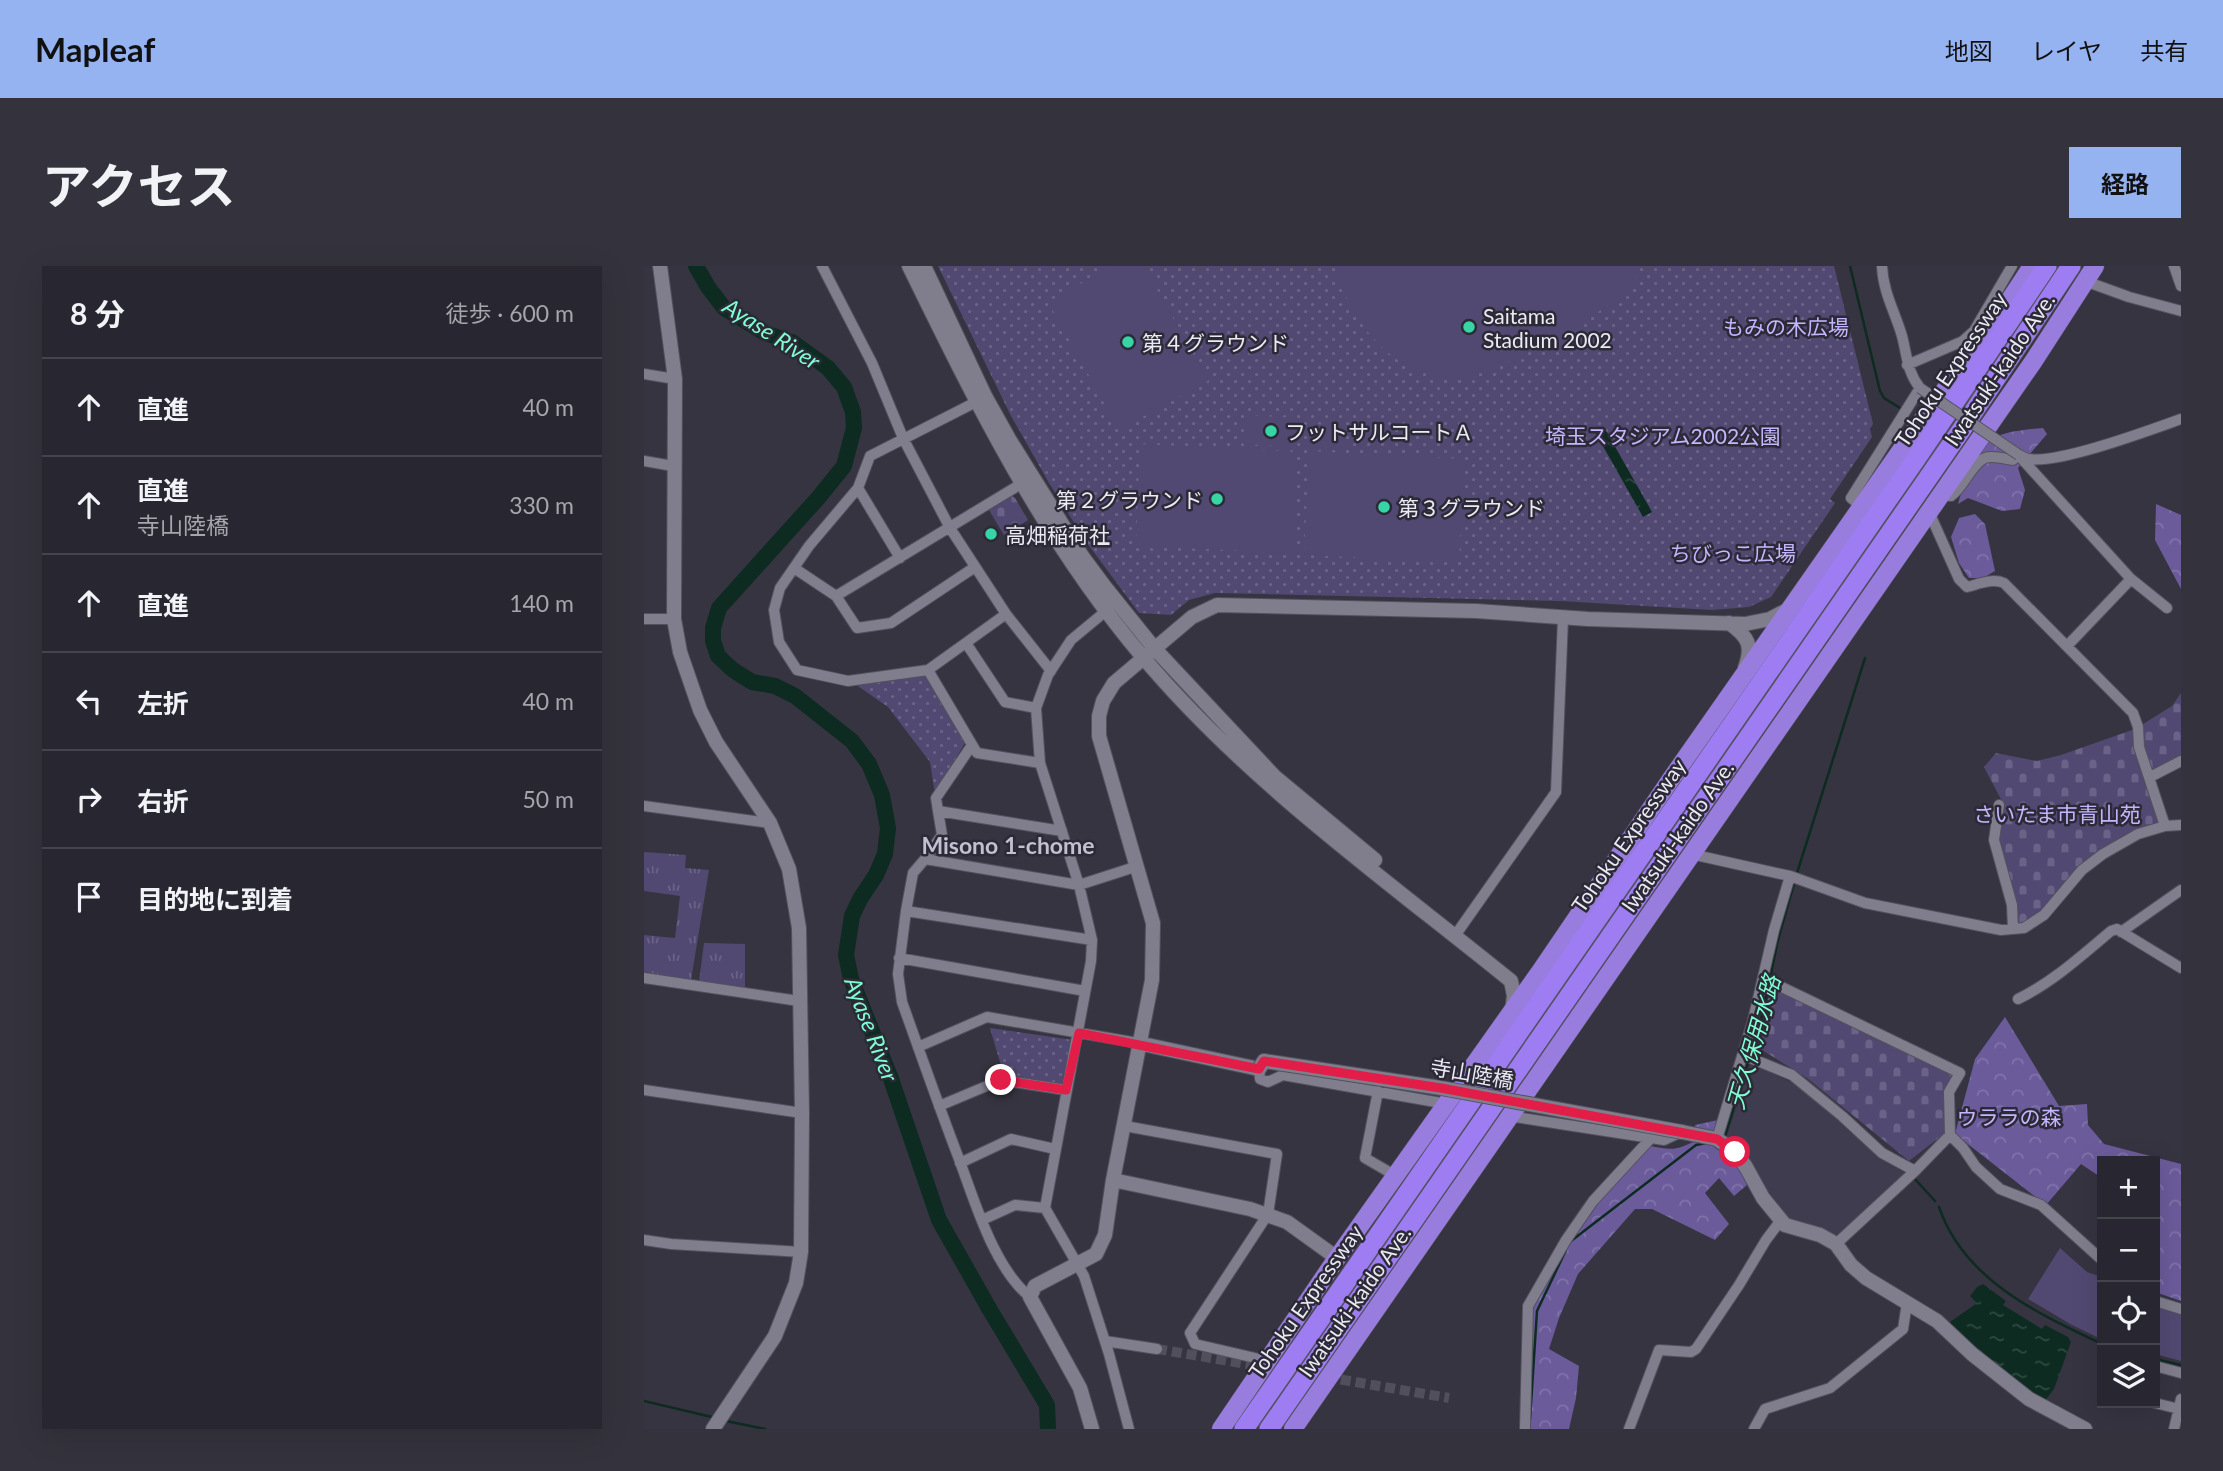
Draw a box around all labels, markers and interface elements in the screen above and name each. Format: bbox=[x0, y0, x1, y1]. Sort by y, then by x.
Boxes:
text: Mapleaf bbox=[35, 29, 155, 69]
text: 地図 bbox=[1945, 36, 1993, 65]
text: レイヤ bbox=[2031, 36, 2102, 65]
text: 共有 bbox=[2140, 36, 2188, 65]
button: 経路 bbox=[2069, 147, 2181, 218]
text: アクセス bbox=[42, 156, 236, 214]
street label: Tohoku Expressway bbox=[1889, 287, 2011, 451]
street label: Iwatsuki-kaido Ave. bbox=[1939, 288, 2059, 450]
water label: Ayase River bbox=[718, 291, 827, 375]
text: 8 分 bbox=[70, 295, 125, 331]
text: 徒歩 · 600 m bbox=[445, 299, 574, 327]
place label: Saitama Stadium 2002 bbox=[1483, 303, 1612, 352]
park label: もみの木広場 bbox=[1723, 314, 1849, 339]
marker: Saitama Stadium 2002 bbox=[1461, 319, 1477, 335]
place label: 第４グラウンド bbox=[1142, 330, 1289, 355]
marker: 第４グラウンド bbox=[1120, 334, 1136, 350]
icon: ahead bbox=[70, 388, 108, 426]
text: 直進 bbox=[137, 393, 189, 425]
text: 40 m bbox=[523, 393, 574, 421]
place label: フットサルコートＡ bbox=[1285, 419, 1474, 444]
marker: フットサルコートＡ bbox=[1263, 423, 1279, 439]
park label: 埼玉スタジアム2002公園 bbox=[1545, 423, 1781, 448]
text: 直進 bbox=[137, 474, 189, 506]
icon: ahead bbox=[70, 486, 108, 524]
place label: 第２グラウンド bbox=[1056, 487, 1203, 512]
text: 330 m bbox=[509, 491, 574, 519]
marker: 第２グラウンド bbox=[1209, 491, 1225, 507]
place label: 第３グラウンド bbox=[1398, 495, 1545, 520]
marker: 第３グラウンド bbox=[1376, 499, 1392, 515]
text: 寺山陸橋 bbox=[137, 511, 229, 539]
place label: 高畑稲荷社 bbox=[1005, 522, 1110, 547]
marker: 高畑稲荷社 bbox=[983, 526, 999, 542]
park label: ちびっこ広場 bbox=[1670, 540, 1796, 565]
icon: ahead bbox=[70, 584, 108, 622]
text: 直進 bbox=[137, 589, 189, 621]
text: 140 m bbox=[509, 589, 574, 617]
icon: left bbox=[70, 682, 108, 720]
text: 左折 bbox=[137, 687, 189, 719]
text: 40 m bbox=[523, 687, 574, 715]
street label: Tohoku Expressway bbox=[1566, 753, 1690, 916]
street label: Iwatsuki-kaido Ave. bbox=[1616, 756, 1738, 916]
icon: right bbox=[70, 780, 108, 818]
text: 右折 bbox=[137, 785, 189, 817]
text: 50 m bbox=[523, 785, 574, 813]
park label: さいたま市青山苑 bbox=[1973, 801, 2141, 826]
district label: Misono 1-chome bbox=[921, 831, 1095, 859]
icon: arrive bbox=[70, 878, 108, 916]
text: 目的地に到着 bbox=[137, 883, 293, 915]
water label: 天久保用水路 bbox=[1721, 970, 1786, 1112]
water label: Ayase River bbox=[839, 972, 905, 1086]
street label: 寺山陸橋 bbox=[1428, 1053, 1516, 1093]
route end bbox=[985, 1064, 1016, 1095]
park label: ウララの森 bbox=[1957, 1104, 2062, 1129]
route start bbox=[1719, 1136, 1750, 1167]
map controls bbox=[2097, 1156, 2160, 1408]
button: + bbox=[2097, 1156, 2160, 1219]
street label: Tohoku Expressway bbox=[1243, 1219, 1367, 1382]
button: − bbox=[2097, 1219, 2160, 1282]
street label: Iwatsuki-kaido Ave. bbox=[1293, 1221, 1415, 1381]
button: locate bbox=[2097, 1282, 2160, 1345]
button: layers bbox=[2097, 1345, 2160, 1408]

